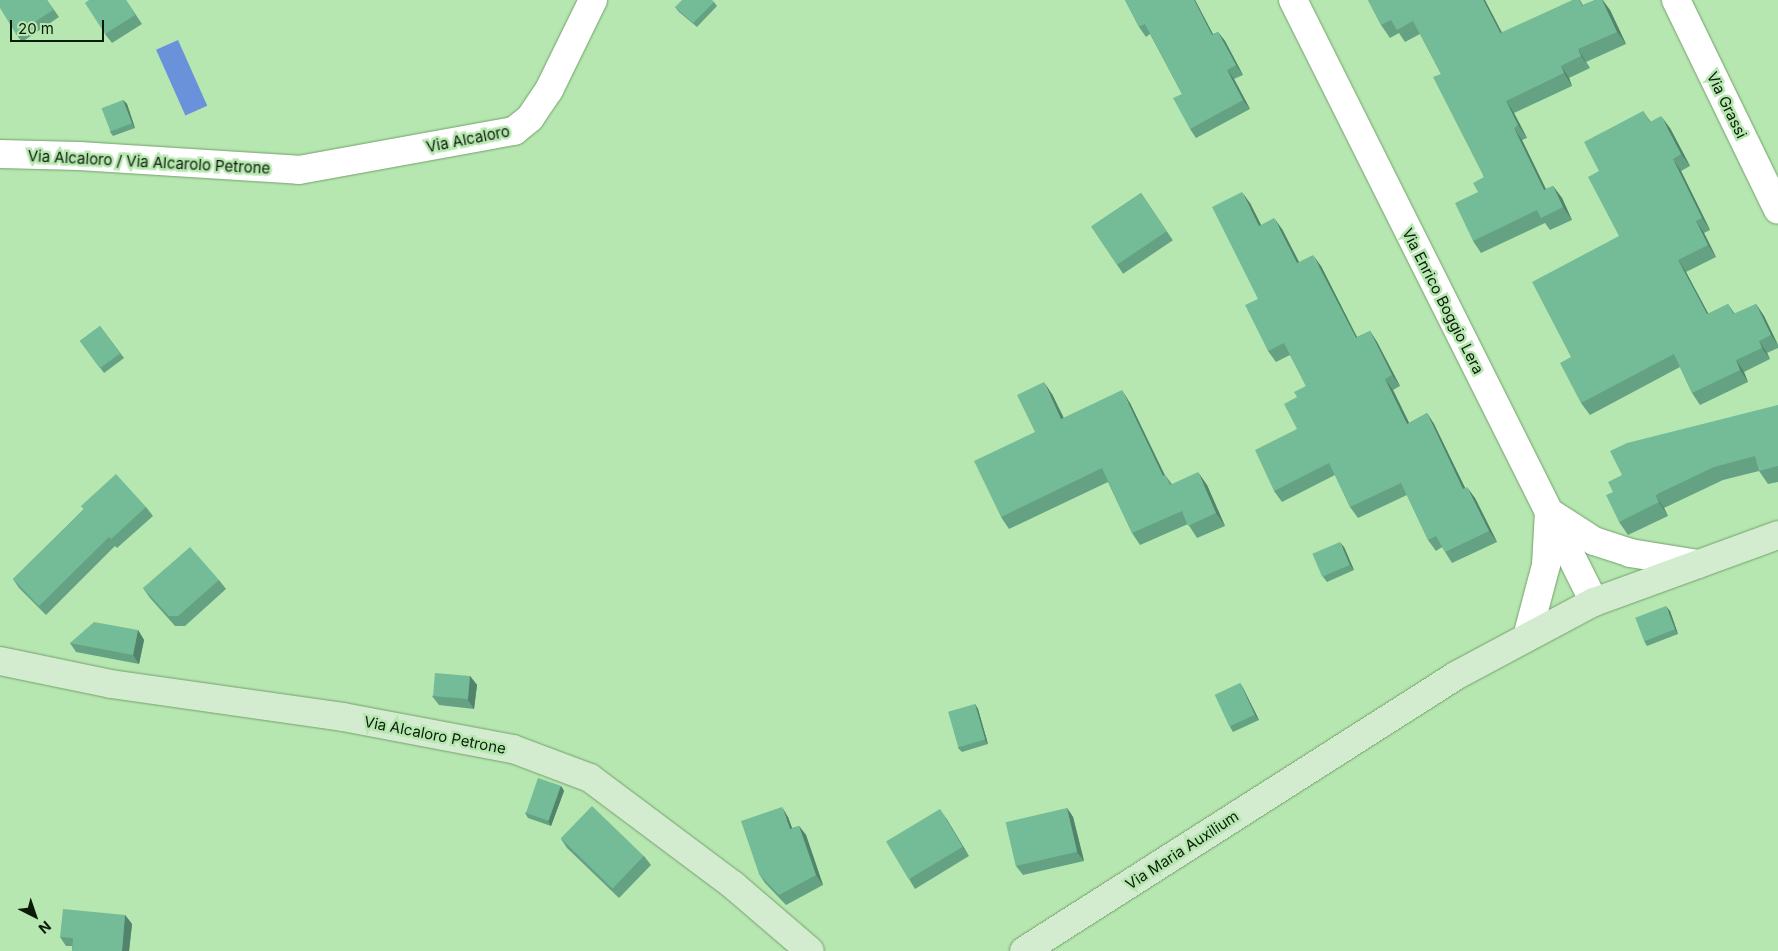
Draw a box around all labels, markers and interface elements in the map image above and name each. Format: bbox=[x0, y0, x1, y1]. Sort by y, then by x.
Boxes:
scale bar bbox=[12, 10, 106, 42]
text: 20 m bbox=[18, 19, 54, 38]
street label: Via Grassi bbox=[1703, 69, 1751, 141]
street label: Via Alcaloro bbox=[425, 122, 511, 156]
street label: Via Alcaloro / Via Alcarolo Petrone bbox=[27, 147, 271, 177]
street label: Via Enrico Boggio Lera bbox=[1398, 225, 1488, 377]
street label: Via Alcaloro Petrone bbox=[363, 712, 507, 758]
street label: Via Maria Auxilium bbox=[1122, 807, 1242, 893]
north arrow bbox=[10, 891, 60, 941]
text: N bbox=[36, 918, 55, 938]

